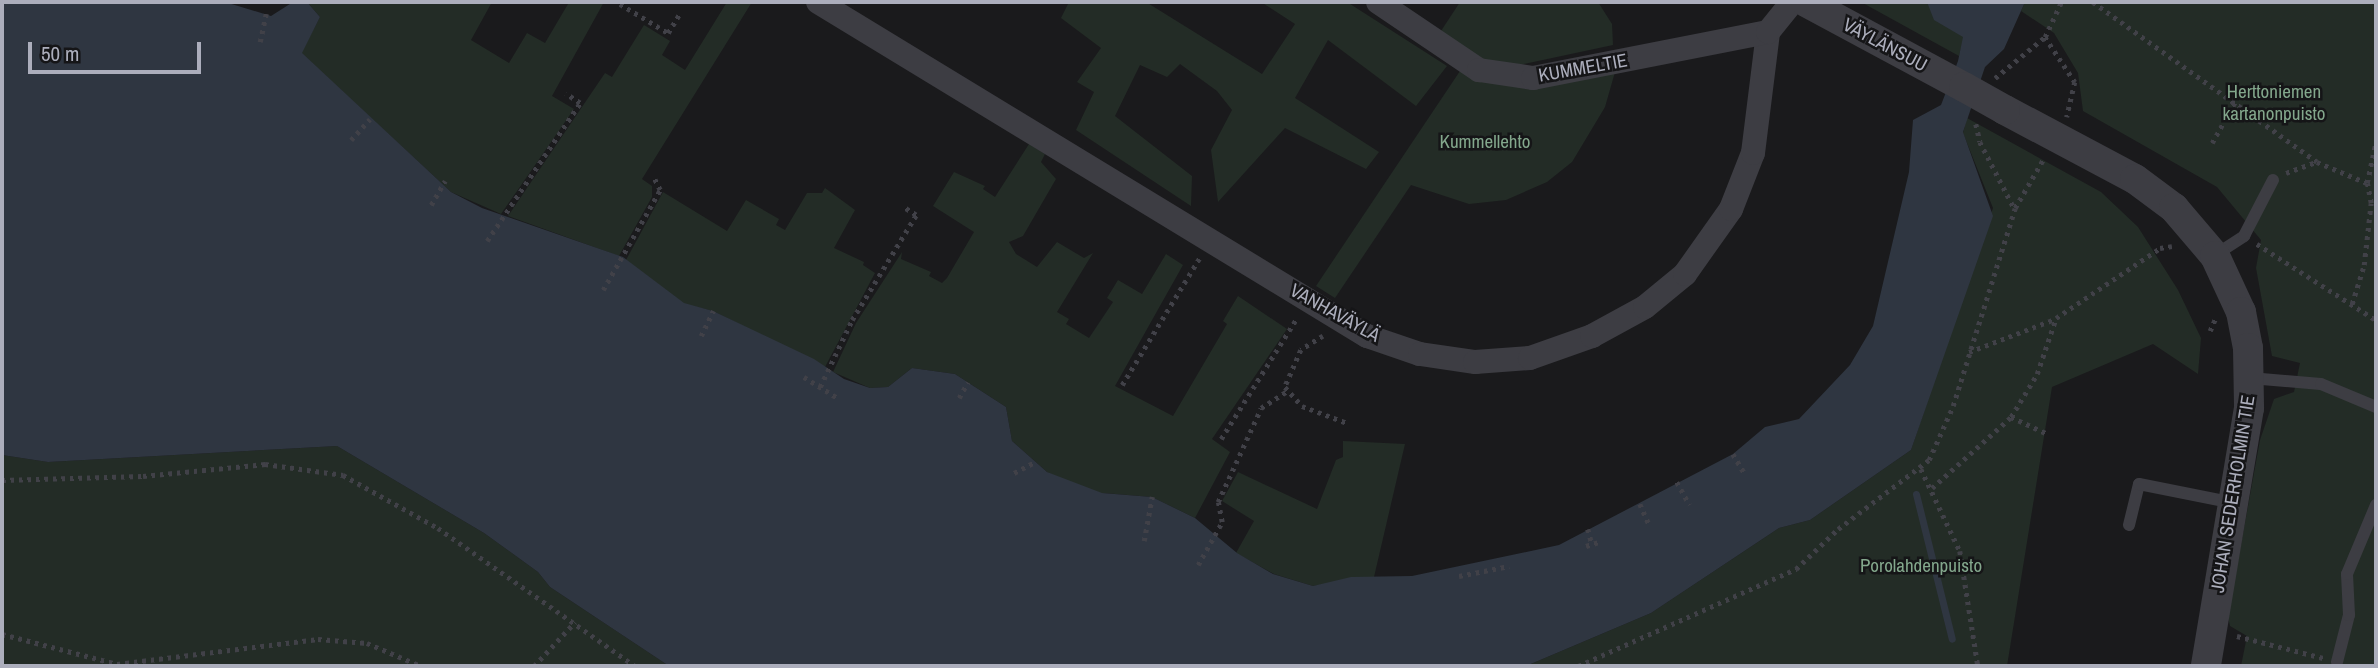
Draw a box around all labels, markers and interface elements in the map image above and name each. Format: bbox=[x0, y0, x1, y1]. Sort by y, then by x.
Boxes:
street label: VÄYLÄNSUU bbox=[1839, 13, 1931, 77]
scale bar bbox=[32, 28, 205, 72]
text: 50 m bbox=[41, 39, 79, 68]
street label: KUMMELTIE bbox=[1537, 49, 1629, 87]
park label: Herttoniemen kartanonpuisto bbox=[2222, 81, 2326, 125]
park label: Kummellehto bbox=[1440, 131, 1530, 153]
street label: VANHAVÄYLÄ bbox=[1286, 279, 1384, 347]
street label: JOHAN SEDERHOLMIN TIE bbox=[2206, 393, 2260, 595]
park label: Porolahdenpuisto bbox=[1860, 555, 1982, 577]

